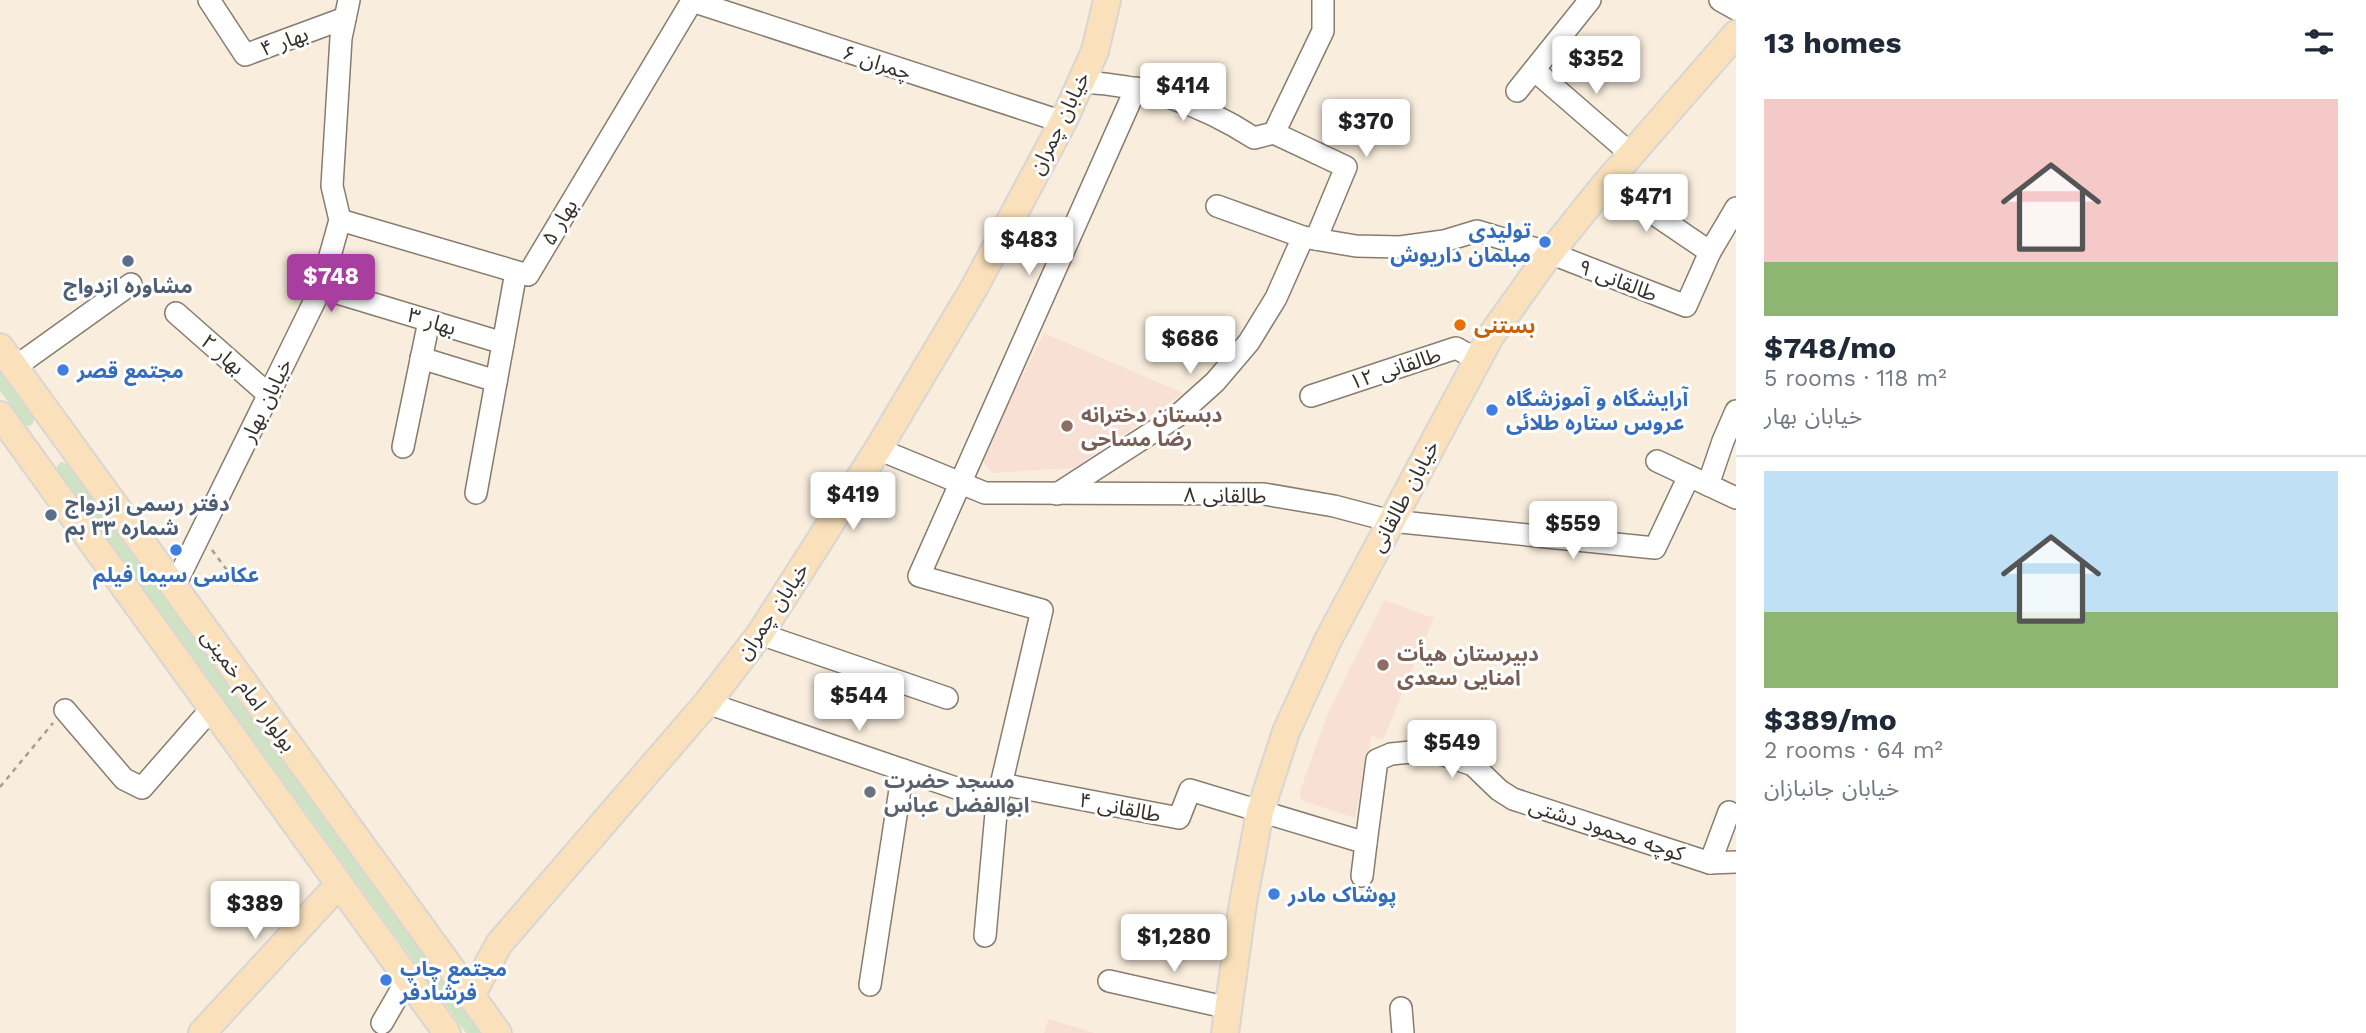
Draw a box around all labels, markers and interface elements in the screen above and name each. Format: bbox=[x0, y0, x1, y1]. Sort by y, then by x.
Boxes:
street label: بهار ۴ bbox=[257, 21, 311, 61]
icon: filters bbox=[2300, 23, 2338, 61]
text: 13 homes bbox=[1764, 25, 1901, 60]
pin: $352 bbox=[1555, 36, 1637, 96]
street label: چمران ۶ bbox=[839, 39, 915, 86]
text: $352 bbox=[1568, 45, 1624, 72]
pin: $414 bbox=[1142, 64, 1224, 123]
street label: خیابان چمران bbox=[1023, 67, 1096, 179]
text: $414 bbox=[1156, 72, 1210, 99]
pin: $370 bbox=[1325, 100, 1407, 159]
text: $370 bbox=[1338, 108, 1394, 135]
icon: home bbox=[1988, 144, 2114, 270]
pin: $471 bbox=[1605, 174, 1687, 234]
text: $471 bbox=[1620, 183, 1672, 210]
street label: بهار ۵ bbox=[536, 194, 582, 250]
pin: $483 bbox=[988, 218, 1070, 277]
place label: تولیدی مبلمان داریوش bbox=[1390, 218, 1531, 267]
text: $483 bbox=[1000, 226, 1058, 253]
marker: تولیدی مبلمان داریوش bbox=[1537, 234, 1553, 250]
marker: مشاوره ازدواج bbox=[120, 253, 136, 269]
pin: $748 bbox=[290, 254, 372, 314]
street label: طالقانی ۹ bbox=[1575, 254, 1661, 306]
text: $748 bbox=[303, 263, 359, 290]
place label: مشاوره ازدواج bbox=[63, 273, 193, 301]
street label: بهار ۳ bbox=[405, 302, 459, 340]
place label: بستنی bbox=[1474, 313, 1536, 338]
pin: $686 bbox=[1149, 316, 1231, 376]
marker: بستنی bbox=[1452, 317, 1468, 333]
text: $686 bbox=[1161, 325, 1219, 352]
street label: بهار ۲ bbox=[196, 328, 250, 380]
text: $748/mo bbox=[1764, 330, 1896, 365]
street label: طالقانی ۱۲ bbox=[1346, 341, 1444, 395]
street label: خیابان بهار bbox=[235, 354, 297, 447]
place label: مجتمع قصر bbox=[76, 358, 184, 386]
marker: مجتمع قصر bbox=[55, 362, 71, 378]
text: 5 rooms · 118 m² bbox=[1764, 365, 1947, 392]
place label: آرایشگاه و آموزشگاه عروس ستاره طلائی bbox=[1506, 386, 1689, 435]
place label: دبستان دخترانه رضا مساحی bbox=[1081, 402, 1223, 451]
marker: آرایشگاه و آموزشگاه عروس ستاره طلائی bbox=[1484, 402, 1500, 418]
text: خیابان بهار bbox=[1764, 403, 1862, 430]
marker: دبستان دخترانه رضا مساحی bbox=[1059, 418, 1075, 434]
street label: خیابان طالقانی bbox=[1364, 436, 1444, 556]
pin: $419 bbox=[812, 472, 894, 532]
text: $419 bbox=[826, 481, 880, 508]
street label: طالقانی ۸ bbox=[1183, 482, 1267, 508]
place label: دفتر رسمی ازدواج شماره ۳۳ بم bbox=[65, 491, 230, 543]
pin: $559 bbox=[1532, 502, 1614, 561]
marker: دفتر رسمی ازدواج شماره ۳۳ بم bbox=[43, 507, 59, 523]
text: $559 bbox=[1545, 510, 1601, 537]
icon: home bbox=[1988, 516, 2114, 642]
marker: عکاسی سیما فیلم bbox=[168, 542, 184, 558]
street label: خیابان چمران bbox=[731, 558, 814, 665]
place label: عکاسی سیما فیلم bbox=[93, 562, 259, 590]
street label: بولوار امام خمینی bbox=[193, 624, 302, 758]
place label: دبیرستان هیأت امنایی سعدی bbox=[1397, 639, 1539, 690]
marker: دبیرستان هیأت امنایی سعدی bbox=[1375, 657, 1391, 673]
pin: $544 bbox=[818, 674, 900, 733]
text: $544 bbox=[830, 682, 888, 709]
text: $389/mo bbox=[1764, 702, 1897, 737]
pin: $549 bbox=[1411, 720, 1493, 780]
text: $549 bbox=[1423, 729, 1481, 756]
text: 2 rooms · 64 m² bbox=[1764, 737, 1943, 764]
place label: مسجد حضرت ابوالفضل عباس bbox=[884, 768, 1029, 817]
text: خیابان جانبازان bbox=[1764, 775, 1899, 802]
marker: مسجد حضرت ابوالفضل عباس bbox=[862, 784, 878, 800]
street label: طالقانی ۴ bbox=[1077, 787, 1163, 827]
street label: کوچه محمود دشتی bbox=[1526, 792, 1688, 867]
pin: $389 bbox=[214, 881, 296, 941]
place label: پوشاک مادر bbox=[1287, 882, 1397, 908]
marker: پوشاک مادر bbox=[1266, 886, 1282, 902]
text: $389 bbox=[227, 890, 283, 917]
pin: $1,280 bbox=[1117, 914, 1231, 974]
text: $1,280 bbox=[1137, 923, 1211, 950]
place label: مجتمع چاپ فرشادفر bbox=[399, 956, 507, 1005]
marker: مجتمع چاپ فرشادفر bbox=[378, 972, 394, 988]

